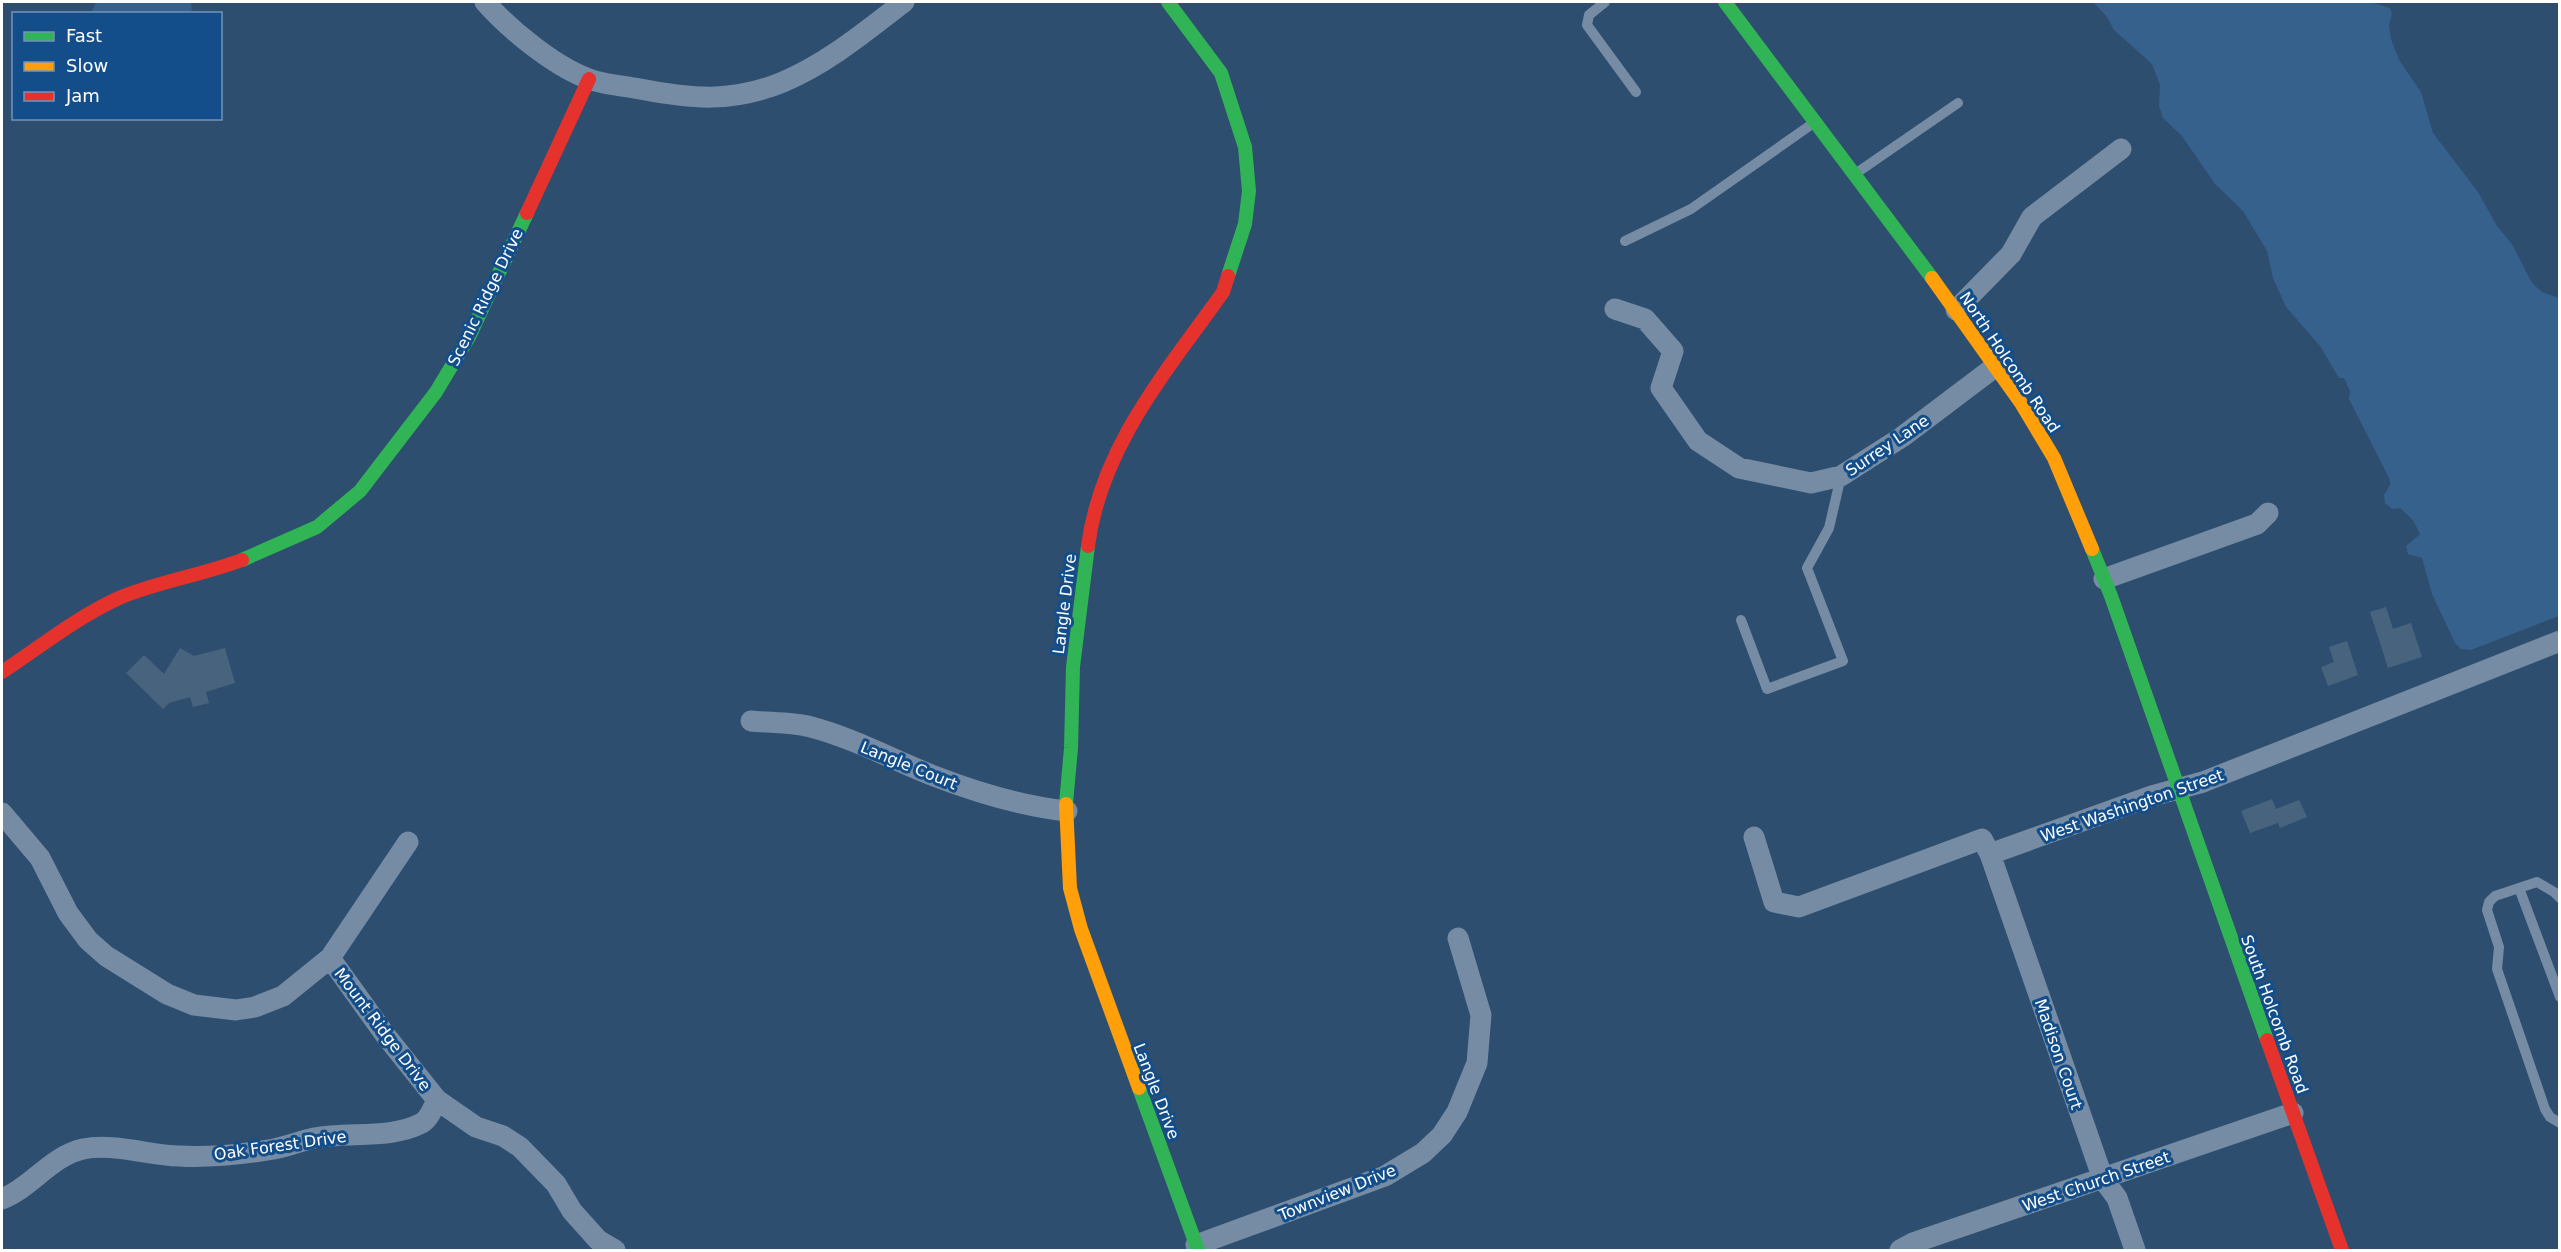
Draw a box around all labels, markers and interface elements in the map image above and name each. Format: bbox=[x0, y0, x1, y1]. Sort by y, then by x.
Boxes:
legend bbox=[12, 12, 222, 120]
text: Fast bbox=[66, 25, 102, 46]
text: Slow bbox=[66, 55, 108, 76]
text: Jam bbox=[65, 85, 100, 106]
street label: Scenic Ridge Drive bbox=[444, 225, 527, 369]
street label: North Holcomb Road bbox=[1955, 288, 2064, 436]
street label: Surrey Lane bbox=[1842, 411, 1932, 480]
street label: Langle Drive bbox=[1049, 553, 1080, 655]
street label: Langle Court bbox=[858, 737, 960, 793]
street label: West Washington Street bbox=[2038, 765, 2226, 846]
street label: South Holcomb Road bbox=[2237, 932, 2312, 1096]
street label: Mount Ridge Drive bbox=[330, 964, 435, 1094]
street label: Madison Court bbox=[2031, 996, 2086, 1112]
street label: Langle Drive bbox=[1130, 1041, 1184, 1142]
street label: Oak Forest Drive bbox=[213, 1127, 348, 1164]
street label: West Church Street bbox=[2020, 1147, 2172, 1216]
street label: Townview Drive bbox=[1275, 1160, 1399, 1225]

